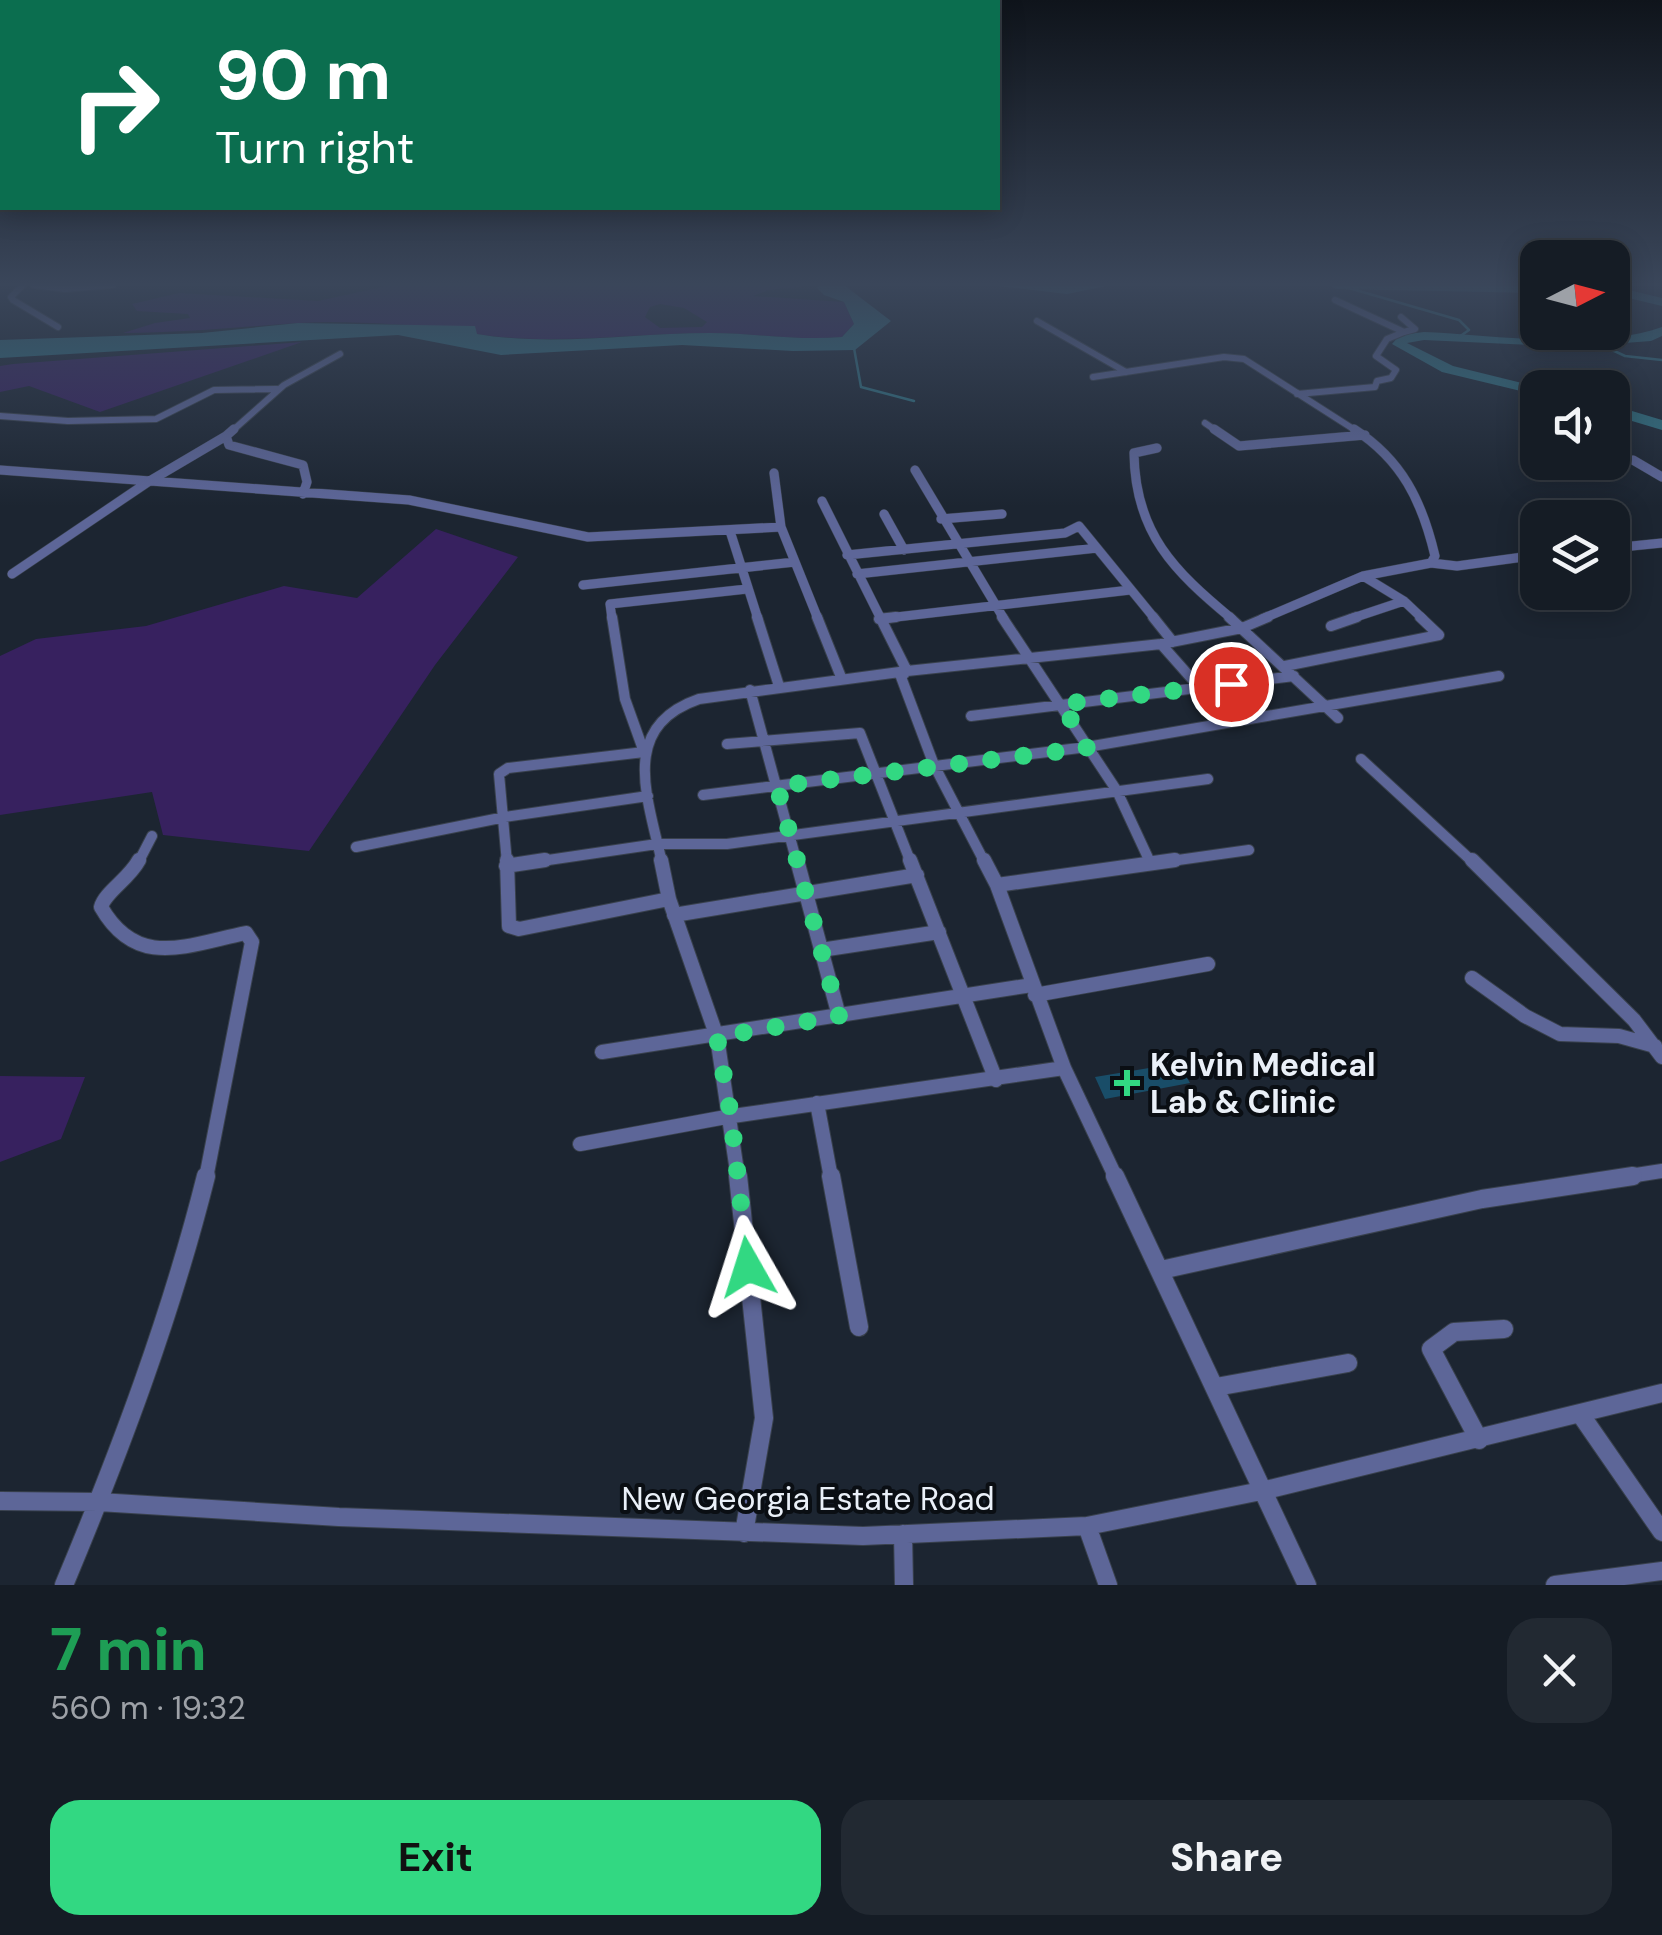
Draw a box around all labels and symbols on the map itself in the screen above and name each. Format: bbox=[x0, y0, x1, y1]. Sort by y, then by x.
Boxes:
north arrow bbox=[1520, 240, 1630, 350]
pin bbox=[1189, 642, 1274, 727]
place label: Kelvin Medical Lab & Clinic bbox=[1150, 1044, 1376, 1123]
marker: Kelvin Medical Lab & Clinic bbox=[1114, 1070, 1140, 1096]
position arrow bbox=[696, 1215, 800, 1319]
street label: New Georgia Estate Road bbox=[621, 1478, 995, 1520]

